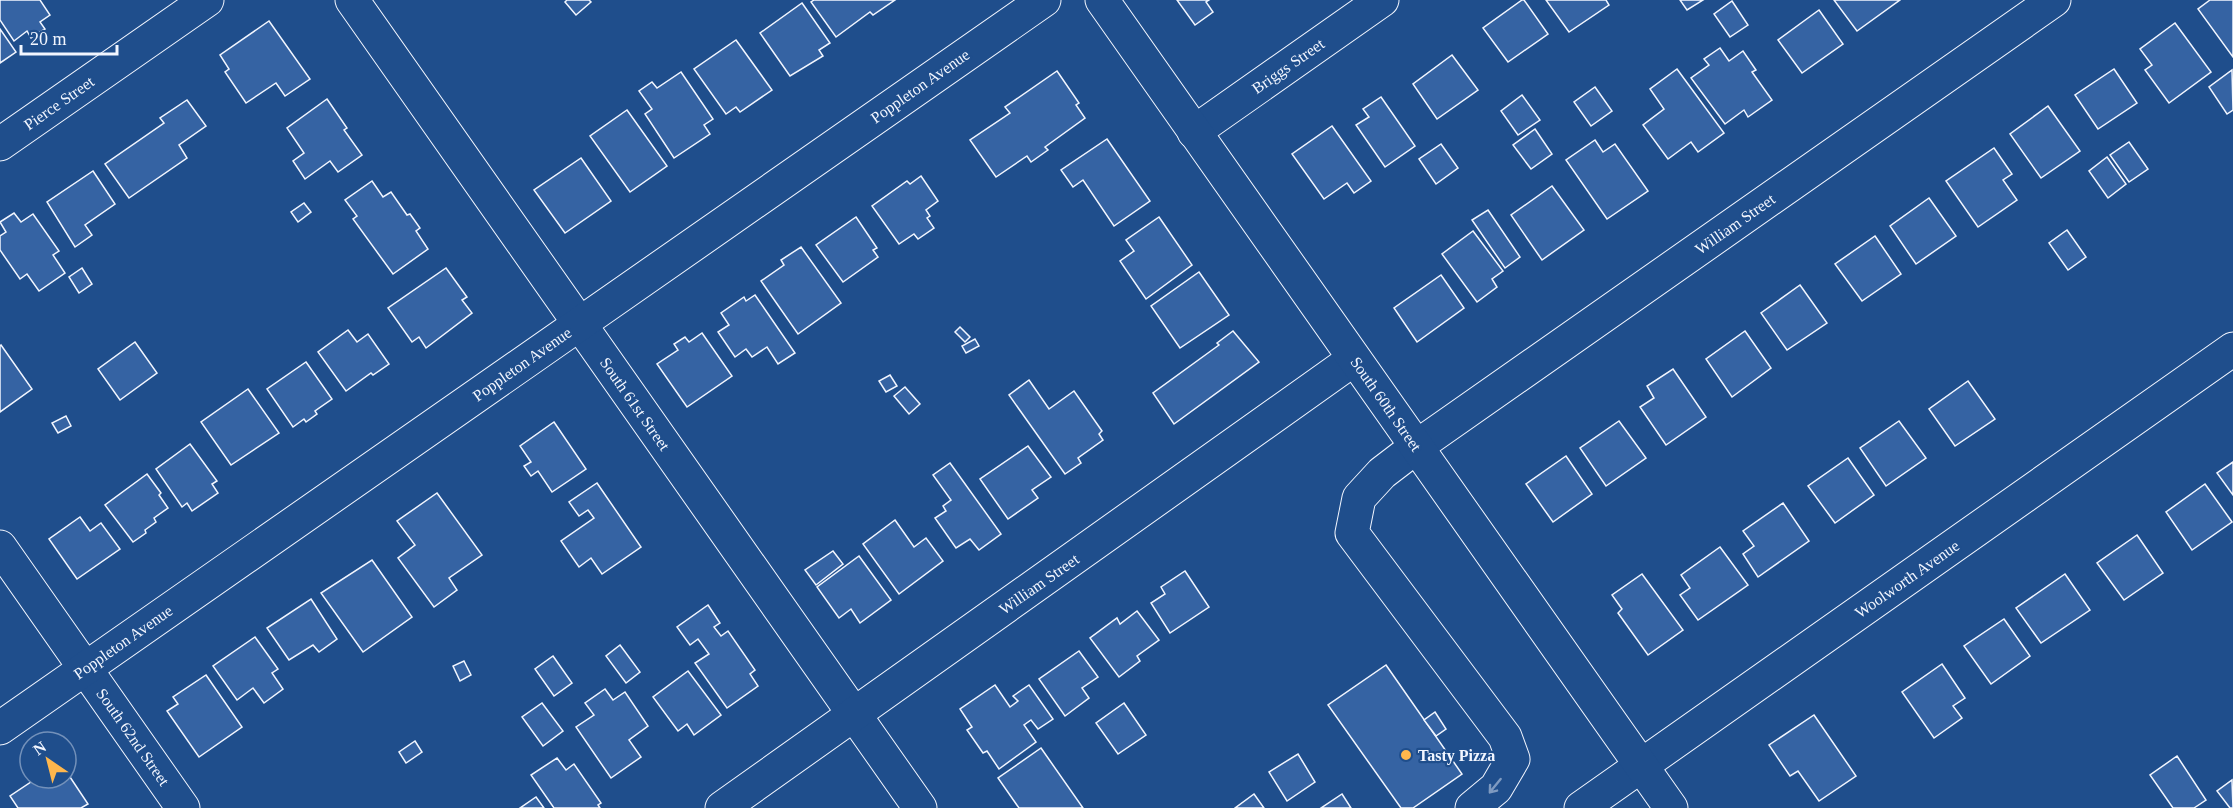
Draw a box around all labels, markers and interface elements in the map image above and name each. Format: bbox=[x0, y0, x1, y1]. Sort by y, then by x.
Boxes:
scale bar bbox=[21, 18, 117, 56]
text: 20 m bbox=[30, 29, 67, 49]
street label: Briggs Street bbox=[1249, 35, 1328, 98]
street label: Poppleton Avenue bbox=[867, 46, 973, 127]
street label: Pierce Street bbox=[21, 72, 98, 133]
street label: William Street bbox=[1692, 190, 1778, 258]
street label: Poppleton Avenue bbox=[469, 324, 575, 405]
street label: South 61st Street bbox=[597, 354, 674, 454]
street label: South 60th Street bbox=[1347, 354, 1425, 455]
street label: Woolworth Avenue bbox=[1852, 537, 1962, 621]
street label: William Street bbox=[996, 550, 1082, 618]
street label: Poppleton Avenue bbox=[70, 602, 176, 683]
street label: South 62nd Street bbox=[93, 685, 173, 789]
north arrow bbox=[18, 730, 78, 790]
text: N bbox=[30, 738, 50, 758]
place label: Tasty Pizza bbox=[1418, 747, 1495, 765]
marker: Tasty Pizza bbox=[1399, 748, 1413, 762]
one-way arrow bbox=[1489, 778, 1502, 794]

